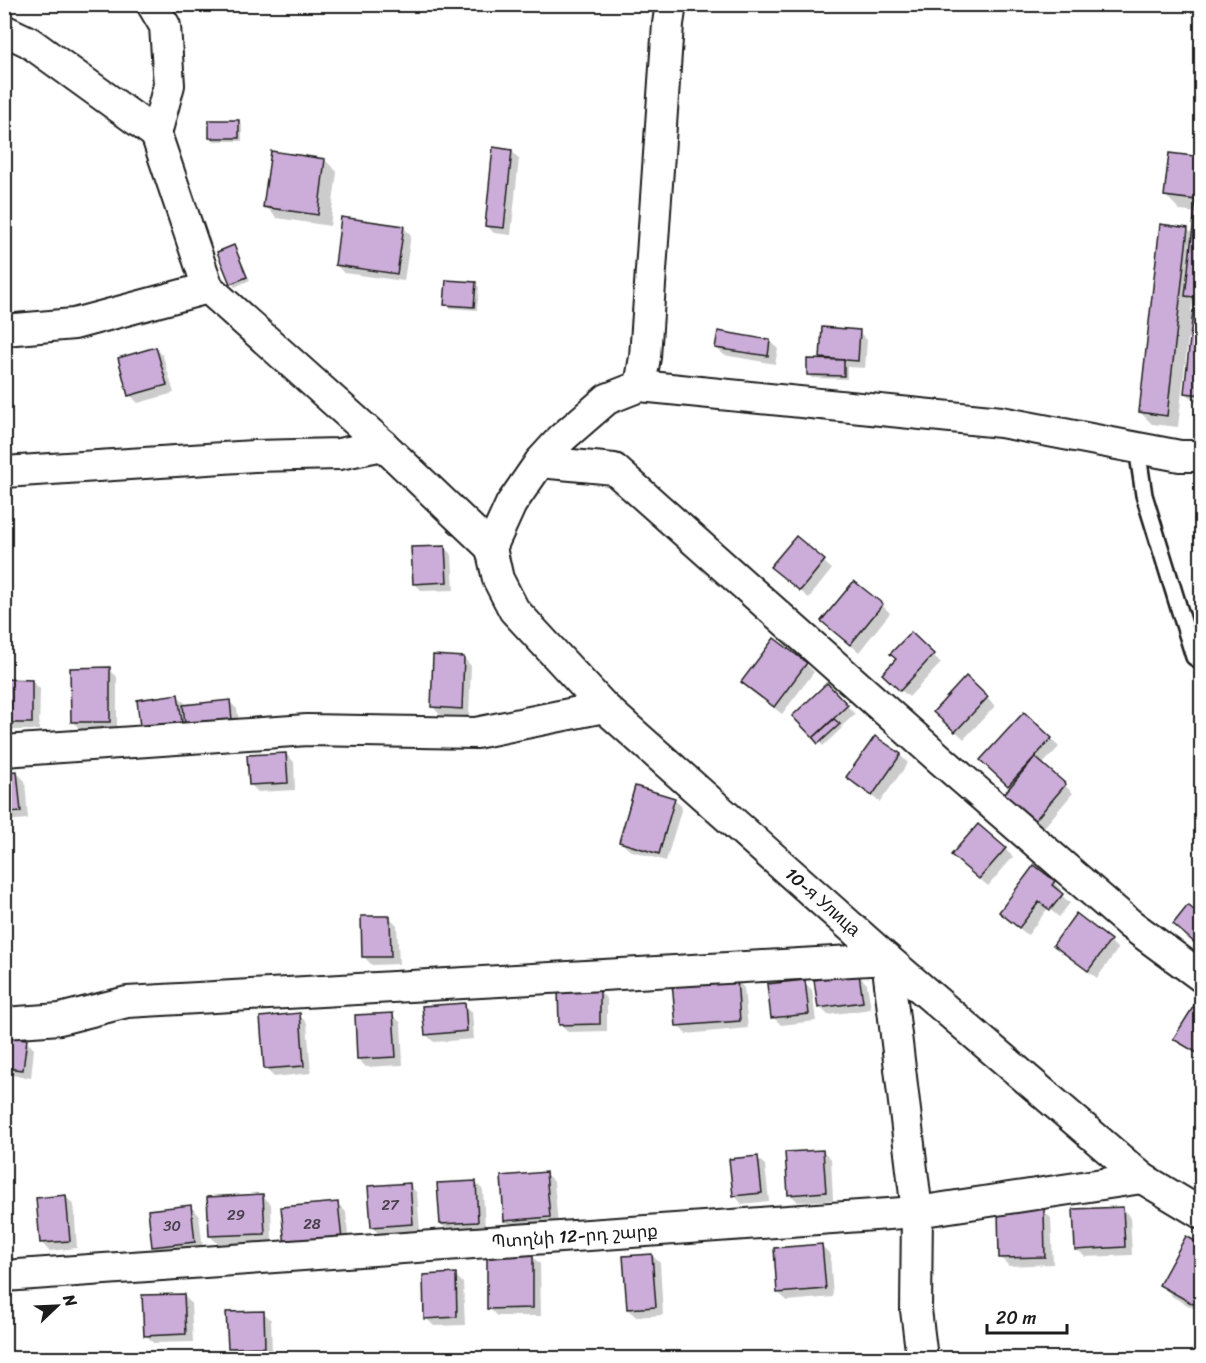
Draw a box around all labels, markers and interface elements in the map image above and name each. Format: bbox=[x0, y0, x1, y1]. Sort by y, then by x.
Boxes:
street label: 10-я Улица bbox=[777, 859, 869, 945]
house number: 27 bbox=[381, 1192, 400, 1218]
house number: 29 bbox=[227, 1202, 245, 1228]
house number: 28 bbox=[303, 1211, 321, 1237]
house number: 30 bbox=[163, 1213, 181, 1239]
street label: Պտղնի 12-րդ շարք bbox=[490, 1214, 659, 1258]
north arrow bbox=[27, 1276, 87, 1336]
text: N bbox=[54, 1289, 86, 1312]
scale bar bbox=[987, 1297, 1066, 1335]
text: 20 m bbox=[996, 1302, 1036, 1334]

